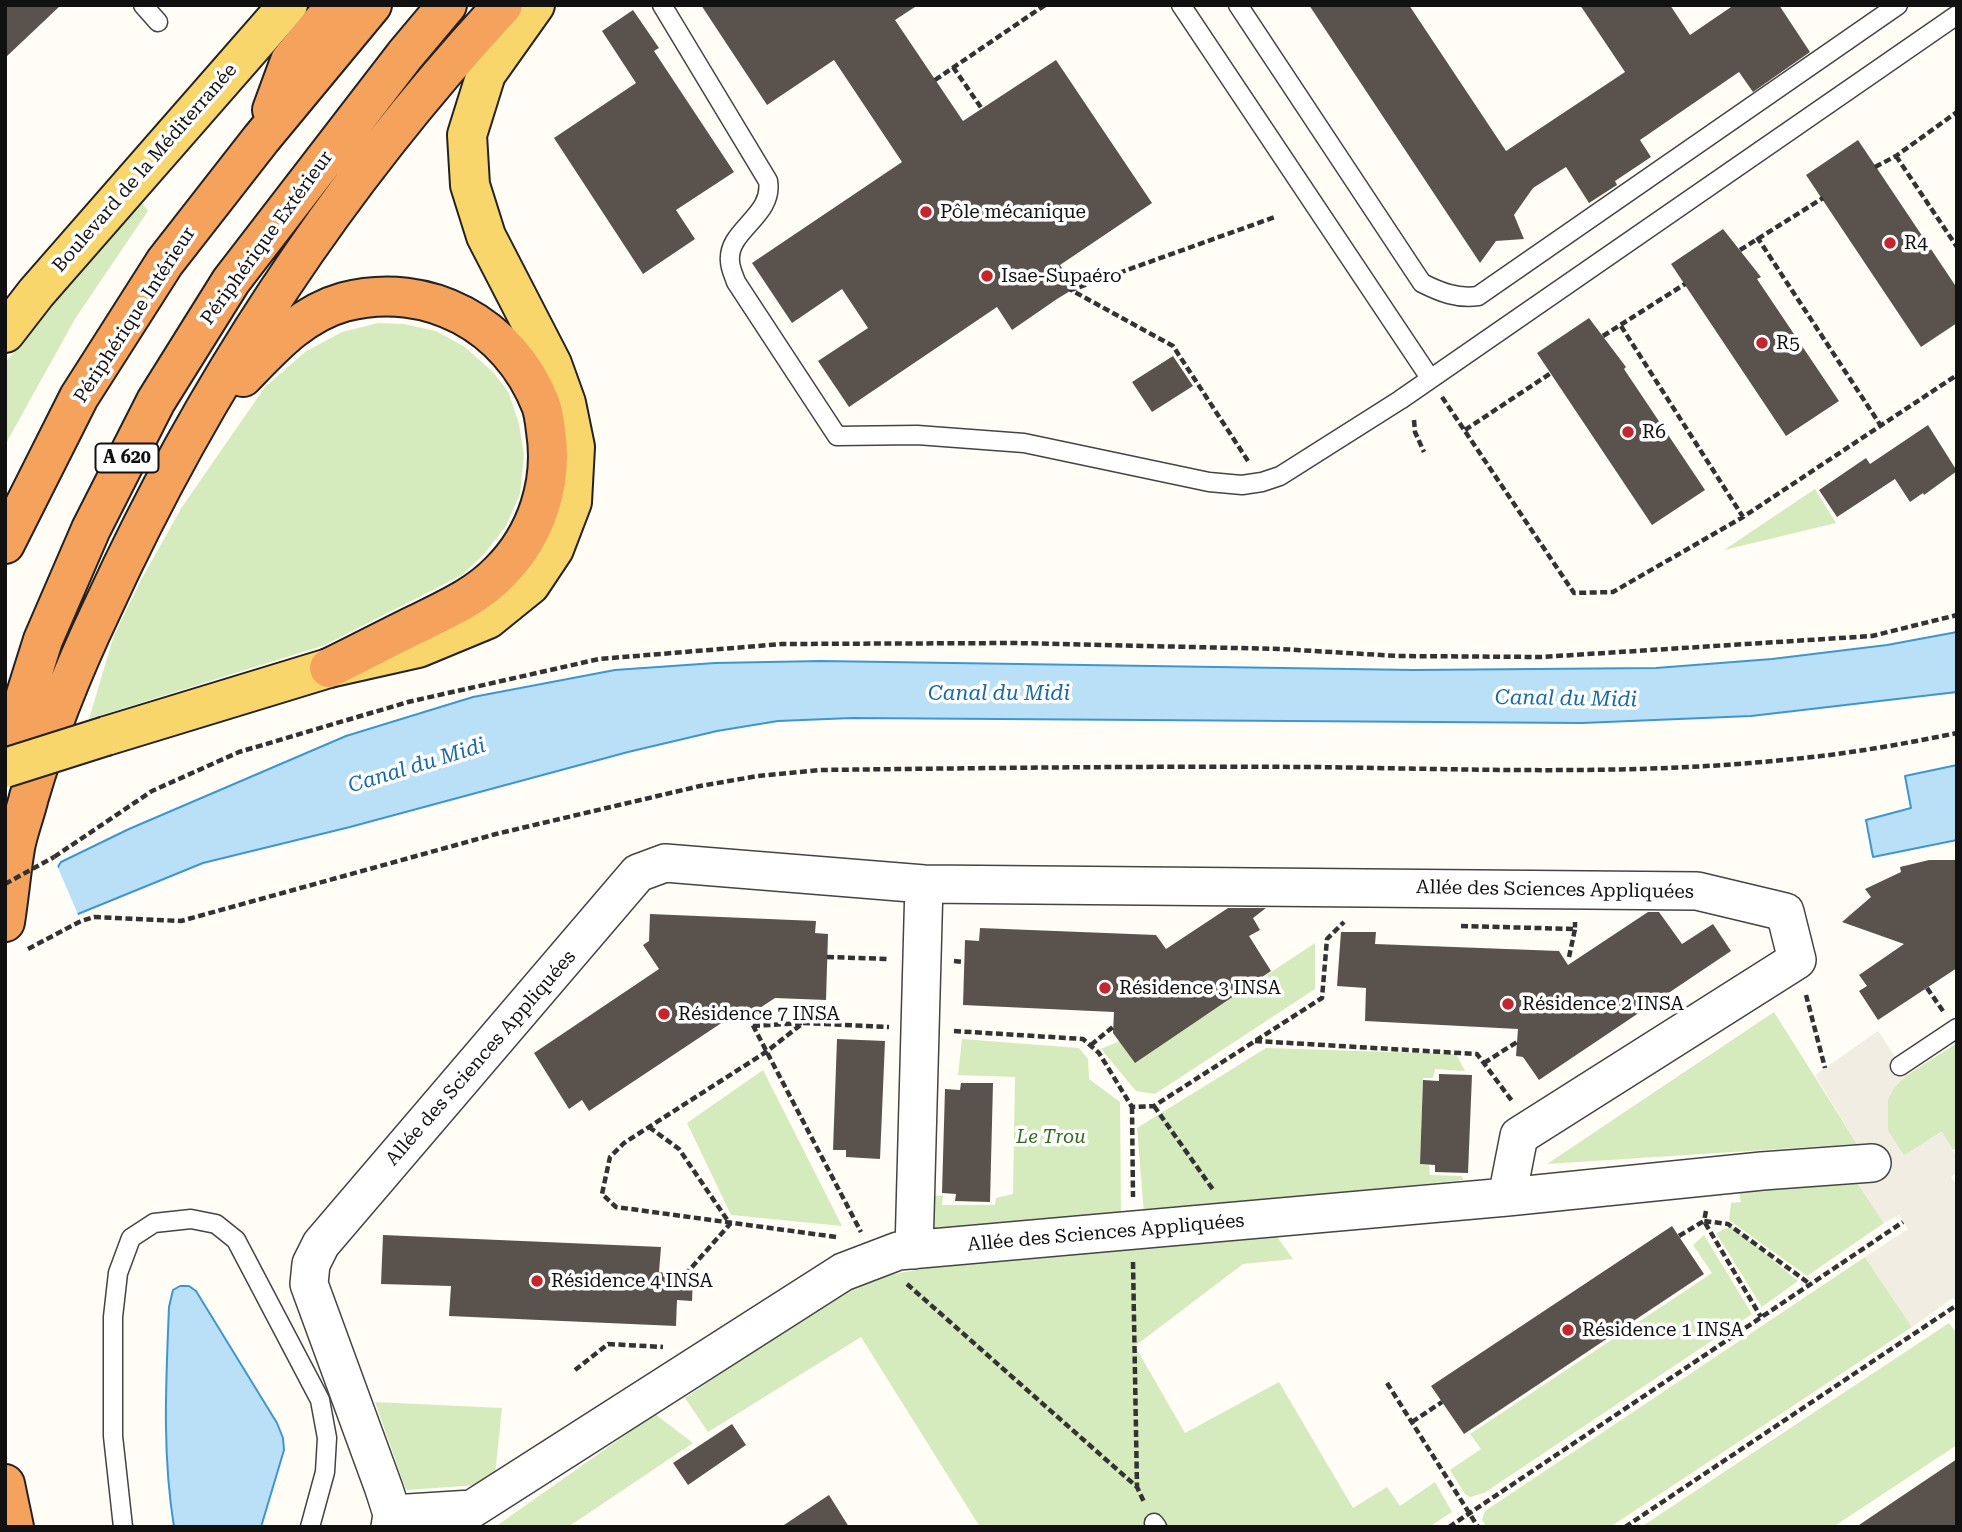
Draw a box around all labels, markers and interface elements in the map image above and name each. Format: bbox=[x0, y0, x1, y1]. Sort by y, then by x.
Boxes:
street label: Boulevard de la Méditerranée bbox=[48, 59, 242, 277]
street label: Périphérique Extérieur bbox=[196, 147, 338, 329]
place label: Pôle mécanique bbox=[940, 201, 1086, 223]
marker: Pôle mécanique bbox=[918, 204, 934, 220]
street label: Périphérique Intérieur bbox=[70, 223, 200, 407]
place label: R4 bbox=[1904, 232, 1928, 254]
marker: R4 bbox=[1882, 235, 1898, 251]
place label: Isae-Supaéro bbox=[1001, 265, 1122, 287]
marker: Isae-Supaéro bbox=[979, 268, 995, 284]
place label: R5 bbox=[1776, 332, 1800, 354]
marker: R5 bbox=[1754, 335, 1770, 351]
place label: R6 bbox=[1642, 421, 1666, 443]
marker: R6 bbox=[1620, 424, 1636, 440]
road number: A 620 bbox=[96, 444, 158, 472]
water label: Canal du Midi bbox=[928, 681, 1070, 707]
water label: Canal du Midi bbox=[1495, 685, 1637, 713]
water label: Canal du Midi bbox=[345, 733, 489, 799]
street label: Allée des Sciences Appliquées bbox=[1416, 876, 1694, 904]
street label: Allée des Sciences Appliquées bbox=[381, 946, 581, 1170]
place label: Résidence 3 INSA bbox=[1119, 977, 1281, 999]
marker: Résidence 3 INSA bbox=[1097, 980, 1113, 996]
place label: Résidence 2 INSA bbox=[1522, 993, 1684, 1015]
marker: Résidence 2 INSA bbox=[1500, 996, 1516, 1012]
place label: Résidence 7 INSA bbox=[678, 1003, 840, 1025]
marker: Résidence 7 INSA bbox=[656, 1006, 672, 1022]
park label: Le Trou bbox=[1016, 1126, 1086, 1148]
street label: Allée des Sciences Appliquées bbox=[967, 1210, 1245, 1256]
place label: Résidence 4 INSA bbox=[551, 1270, 713, 1292]
marker: Résidence 4 INSA bbox=[529, 1273, 545, 1289]
place label: Résidence 1 INSA bbox=[1582, 1319, 1744, 1341]
marker: Résidence 1 INSA bbox=[1560, 1322, 1576, 1338]

